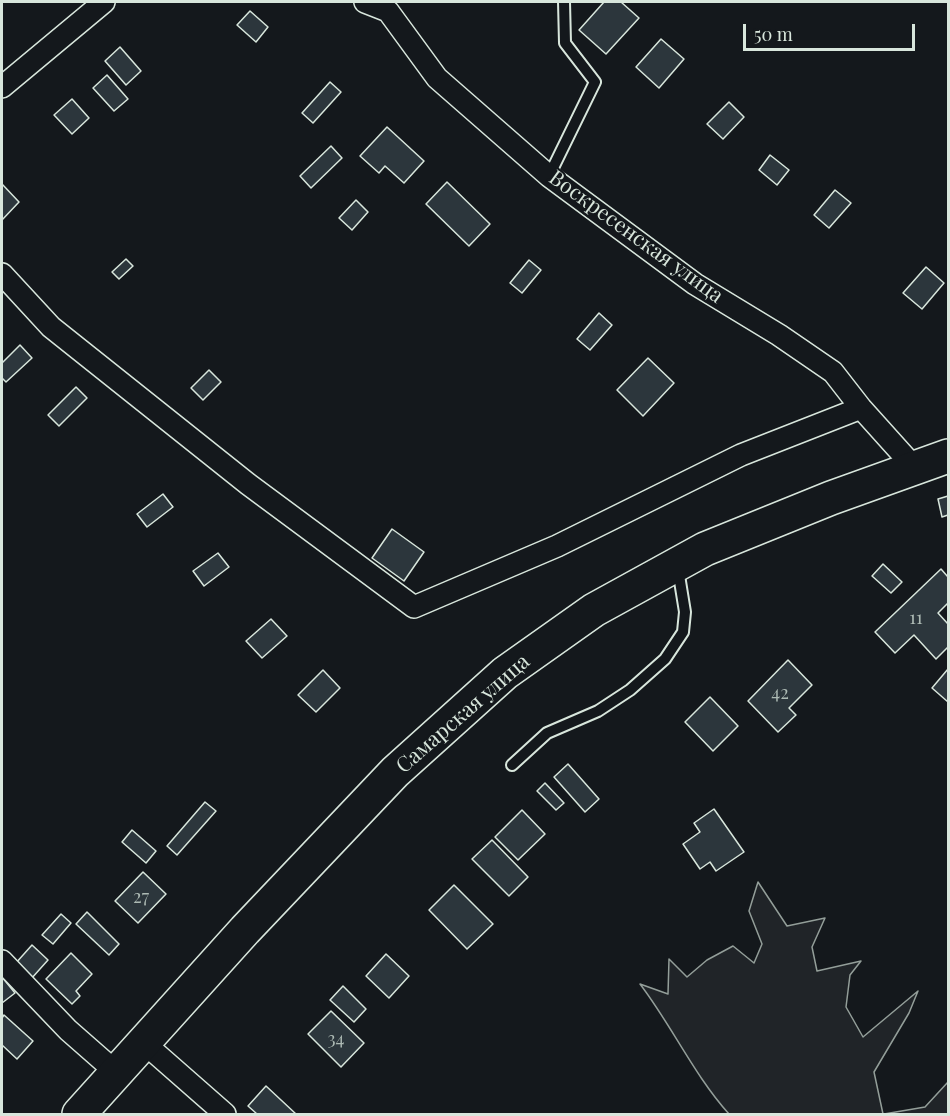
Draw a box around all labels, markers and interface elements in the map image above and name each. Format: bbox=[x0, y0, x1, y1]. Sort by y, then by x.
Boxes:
scale bar bbox=[746, 12, 918, 50]
text: 50 m bbox=[754, 22, 793, 46]
street label: Воскресенская улица bbox=[544, 165, 728, 309]
house number: 11 bbox=[909, 607, 923, 629]
street label: Самарская улица bbox=[391, 649, 535, 779]
house number: 42 bbox=[771, 682, 789, 704]
house number: 27 bbox=[133, 886, 149, 908]
house number: 34 bbox=[327, 1028, 345, 1050]

